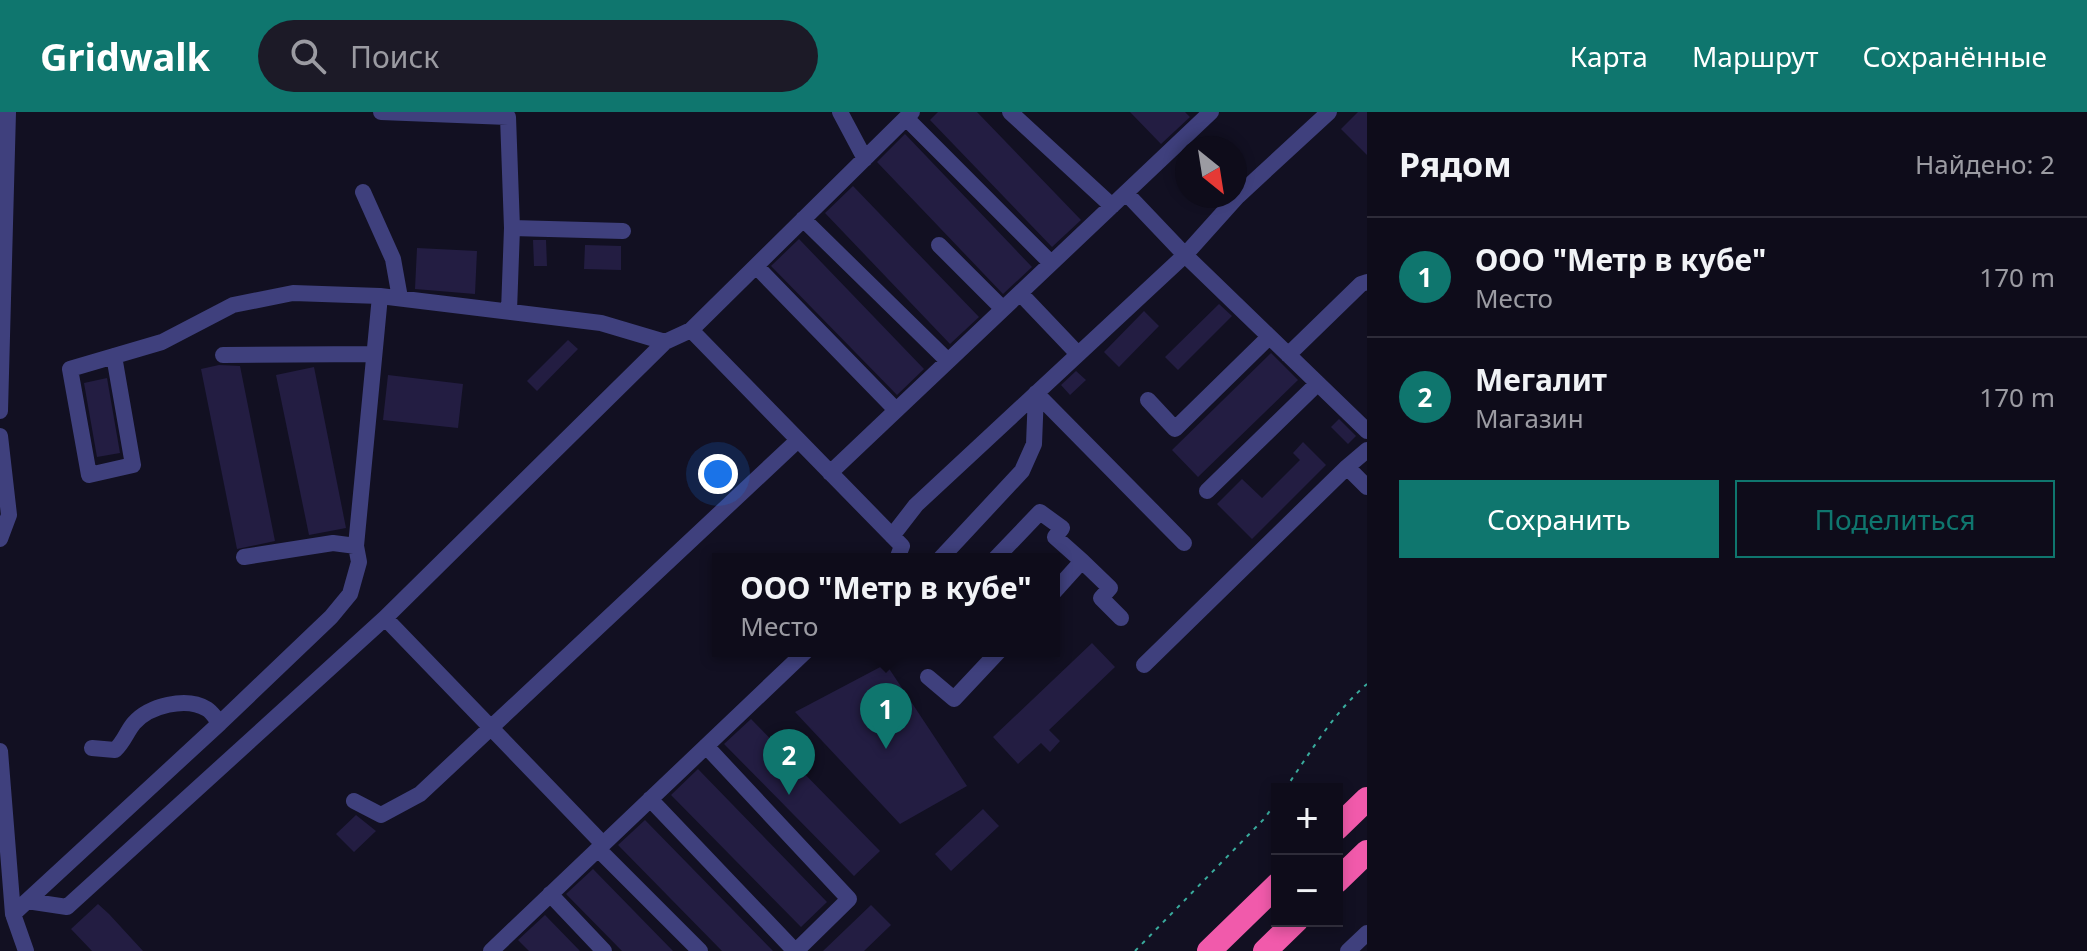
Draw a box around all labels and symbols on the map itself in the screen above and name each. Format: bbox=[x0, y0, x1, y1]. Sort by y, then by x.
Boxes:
north arrow bbox=[1175, 136, 1247, 208]
your location bbox=[698, 454, 738, 494]
pin: 1 bbox=[860, 683, 912, 749]
pin: 2 bbox=[763, 729, 815, 795]

